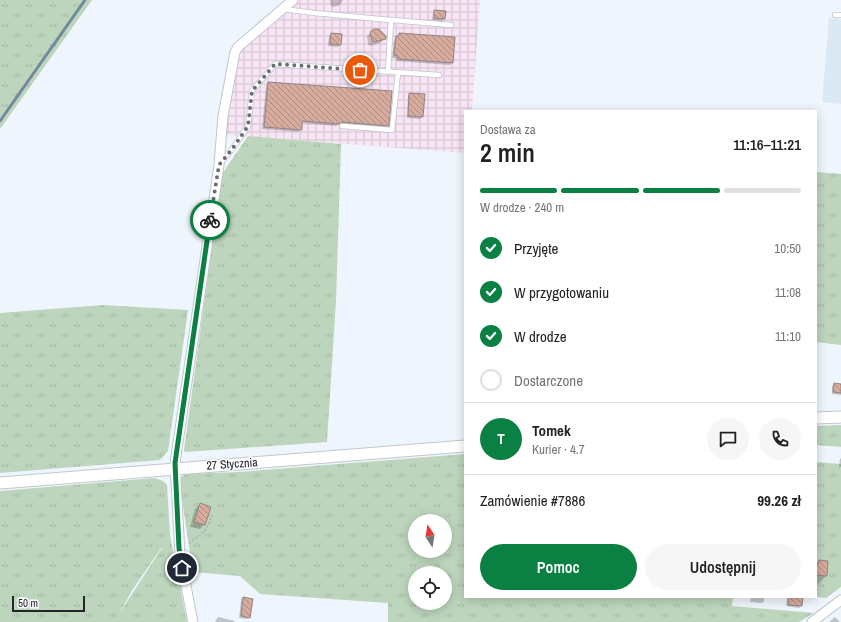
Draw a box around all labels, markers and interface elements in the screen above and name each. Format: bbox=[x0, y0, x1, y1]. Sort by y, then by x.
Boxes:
pin bbox=[343, 53, 377, 87]
icon: bag bbox=[349, 59, 371, 81]
text: Dostawa za bbox=[480, 121, 536, 138]
text: 11:16–11:21 bbox=[733, 134, 801, 155]
text: 2 min bbox=[480, 135, 535, 170]
text: W drodze · 240 m bbox=[480, 199, 564, 216]
courier bbox=[190, 200, 230, 240]
icon: bike bbox=[199, 209, 221, 231]
icon: check bbox=[480, 237, 502, 259]
text: Przyjęte bbox=[514, 238, 558, 259]
text: 10:50 bbox=[774, 240, 801, 257]
icon: check bbox=[480, 281, 502, 303]
text: W przygotowaniu bbox=[514, 282, 609, 303]
text: 11:08 bbox=[775, 284, 801, 301]
icon: check bbox=[480, 325, 502, 347]
text: W drodze bbox=[514, 326, 567, 347]
text: 11:10 bbox=[775, 328, 801, 345]
text: Dostarczone bbox=[514, 370, 583, 391]
button: chat bbox=[707, 418, 749, 460]
button: phone bbox=[759, 418, 801, 460]
text: Tomek bbox=[532, 420, 571, 441]
text: T bbox=[497, 428, 505, 449]
text: Kurier · 4.7 bbox=[532, 441, 585, 458]
street label: 27 Stycznia bbox=[206, 454, 259, 474]
text: Zamówienie #7886 bbox=[480, 490, 585, 511]
text: 99.26 zł bbox=[757, 490, 801, 511]
north arrow bbox=[408, 514, 452, 558]
map controls bbox=[408, 514, 452, 610]
button: Pomoc bbox=[480, 544, 637, 590]
button: Udostępnij bbox=[645, 544, 801, 590]
pin bbox=[165, 551, 199, 585]
icon: home bbox=[171, 557, 193, 579]
button: locate bbox=[408, 566, 452, 610]
scale bar bbox=[12, 594, 85, 613]
text: 50 m bbox=[18, 596, 38, 610]

